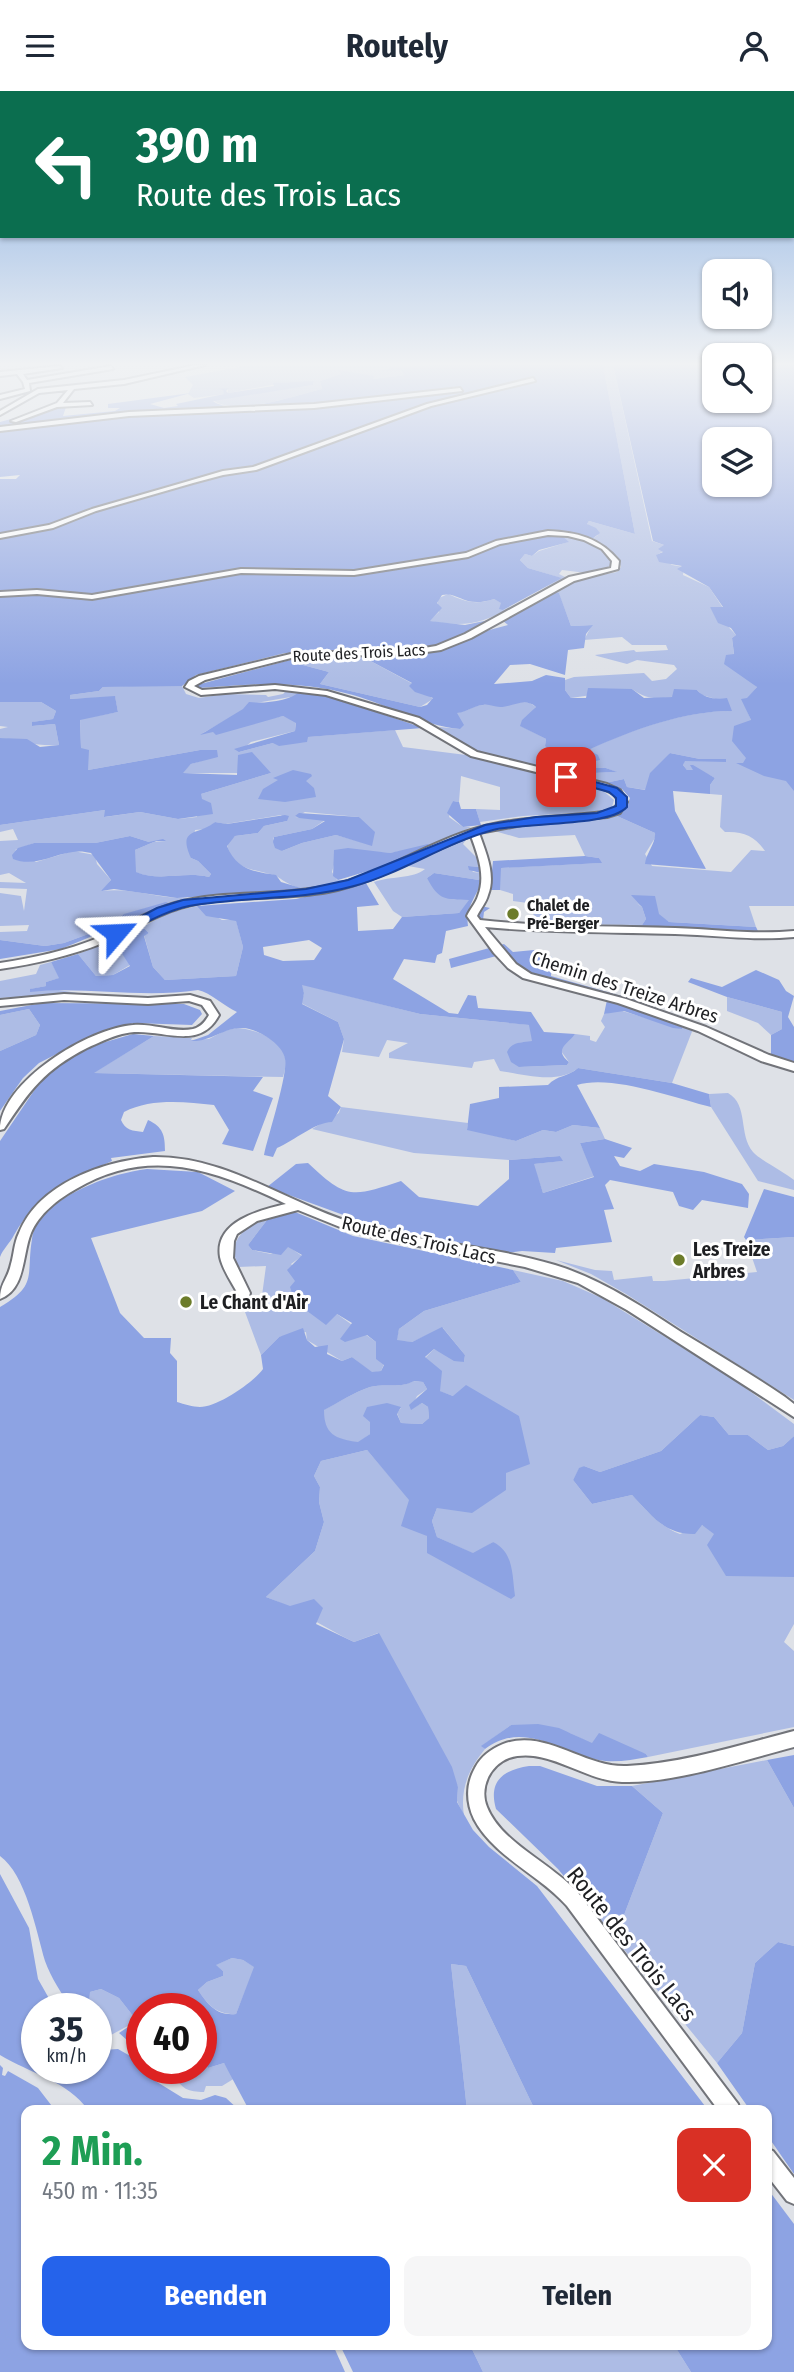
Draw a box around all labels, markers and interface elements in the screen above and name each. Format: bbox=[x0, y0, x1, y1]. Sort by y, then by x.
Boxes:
icon: menu bbox=[21, 27, 59, 65]
text: Routely bbox=[346, 27, 448, 65]
icon: person bbox=[735, 27, 773, 65]
text: 390 m bbox=[136, 116, 258, 175]
icon: left bbox=[21, 119, 112, 210]
text: Route des Trois Lacs bbox=[136, 176, 401, 214]
map controls bbox=[702, 259, 772, 497]
button: sound bbox=[702, 259, 772, 329]
button: search bbox=[702, 343, 772, 413]
button: layers bbox=[702, 427, 772, 497]
street label: Route des Trois Lacs bbox=[292, 640, 426, 666]
pin bbox=[536, 747, 596, 807]
icon: arrive bbox=[547, 758, 585, 796]
position arrow bbox=[79, 896, 153, 970]
place label: Chalet de Pré-Berger bbox=[527, 896, 599, 933]
marker: Chalet de Pré-Berger bbox=[505, 906, 521, 922]
street label: Chemin des Treize Arbres bbox=[529, 946, 721, 1028]
street label: Route des Trois Lacs bbox=[340, 1211, 498, 1269]
place label: Les Treize Arbres bbox=[692, 1238, 771, 1283]
marker: Les Treize Arbres bbox=[671, 1252, 687, 1268]
place label: Le Chant d'Air bbox=[200, 1291, 309, 1314]
marker: Le Chant d'Air bbox=[178, 1294, 194, 1310]
street label: Route des Trois Lacs bbox=[561, 1861, 703, 2027]
speed limit sign: 40 bbox=[126, 1993, 217, 2084]
text: 35 bbox=[50, 2008, 83, 2050]
text: km/h bbox=[46, 2045, 87, 2067]
text: 2 Min. bbox=[42, 2126, 143, 2176]
button: close bbox=[677, 2128, 751, 2202]
text: 450 m · 11:35 bbox=[42, 2177, 158, 2205]
button: Beenden bbox=[42, 2256, 390, 2336]
button: Teilen bbox=[404, 2256, 751, 2336]

